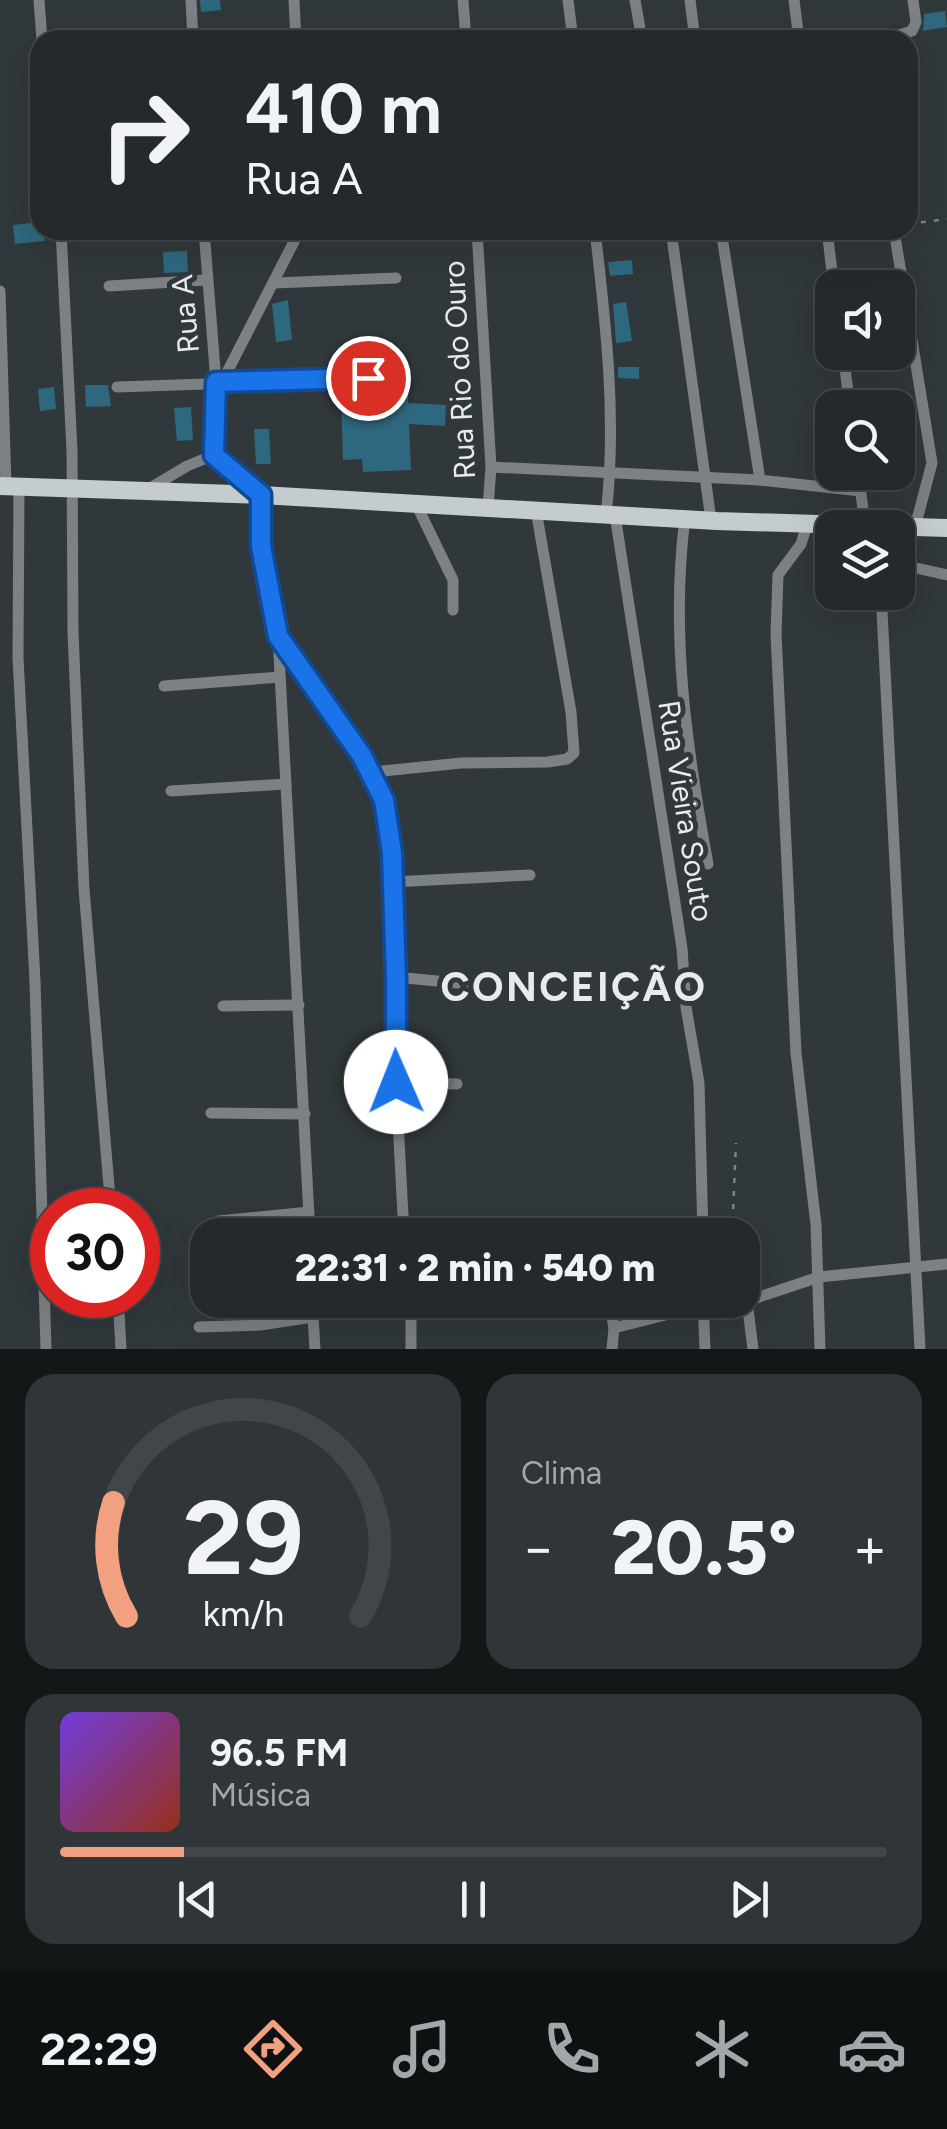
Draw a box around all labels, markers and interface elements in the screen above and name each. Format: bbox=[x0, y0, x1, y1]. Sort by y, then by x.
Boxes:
text: 410 m bbox=[245, 66, 442, 151]
icon: right bbox=[80, 70, 210, 200]
text: Rua A bbox=[245, 151, 363, 205]
street label: Rua Rio do Ouro bbox=[435, 260, 483, 480]
map controls bbox=[815, 270, 915, 610]
button: sound bbox=[815, 270, 915, 370]
street label: Rua A bbox=[163, 273, 207, 355]
pin bbox=[326, 336, 411, 421]
icon: arrive bbox=[341, 351, 396, 406]
button: search bbox=[815, 390, 915, 490]
button: layers bbox=[815, 510, 915, 610]
street label: Rua Vieira Souto bbox=[650, 698, 722, 924]
district label: CONCEIÇÃO bbox=[440, 963, 708, 1011]
position arrow bbox=[344, 1030, 448, 1134]
speed limit sign: 30 bbox=[30, 1188, 160, 1318]
text: 22:31 · 2 min · 540 m bbox=[295, 1245, 655, 1291]
text: Clima bbox=[521, 1454, 602, 1492]
text: 29 bbox=[183, 1475, 303, 1600]
text: 20.5° bbox=[611, 1503, 797, 1593]
text: − bbox=[521, 1515, 555, 1581]
text: + bbox=[853, 1515, 887, 1581]
text: km/h bbox=[202, 1592, 284, 1635]
text: 96.5 FM bbox=[210, 1730, 348, 1776]
text: Música bbox=[210, 1776, 311, 1814]
icon: previous bbox=[170, 1872, 225, 1927]
icon: pause bbox=[446, 1872, 501, 1927]
icon: next bbox=[722, 1872, 777, 1927]
icon: directions bbox=[238, 2014, 308, 2084]
icon: music bbox=[387, 2014, 457, 2084]
icon: phone bbox=[537, 2014, 607, 2084]
icon: climate bbox=[687, 2014, 757, 2084]
icon: car bbox=[837, 2014, 907, 2084]
text: 22:29 bbox=[40, 2022, 158, 2076]

